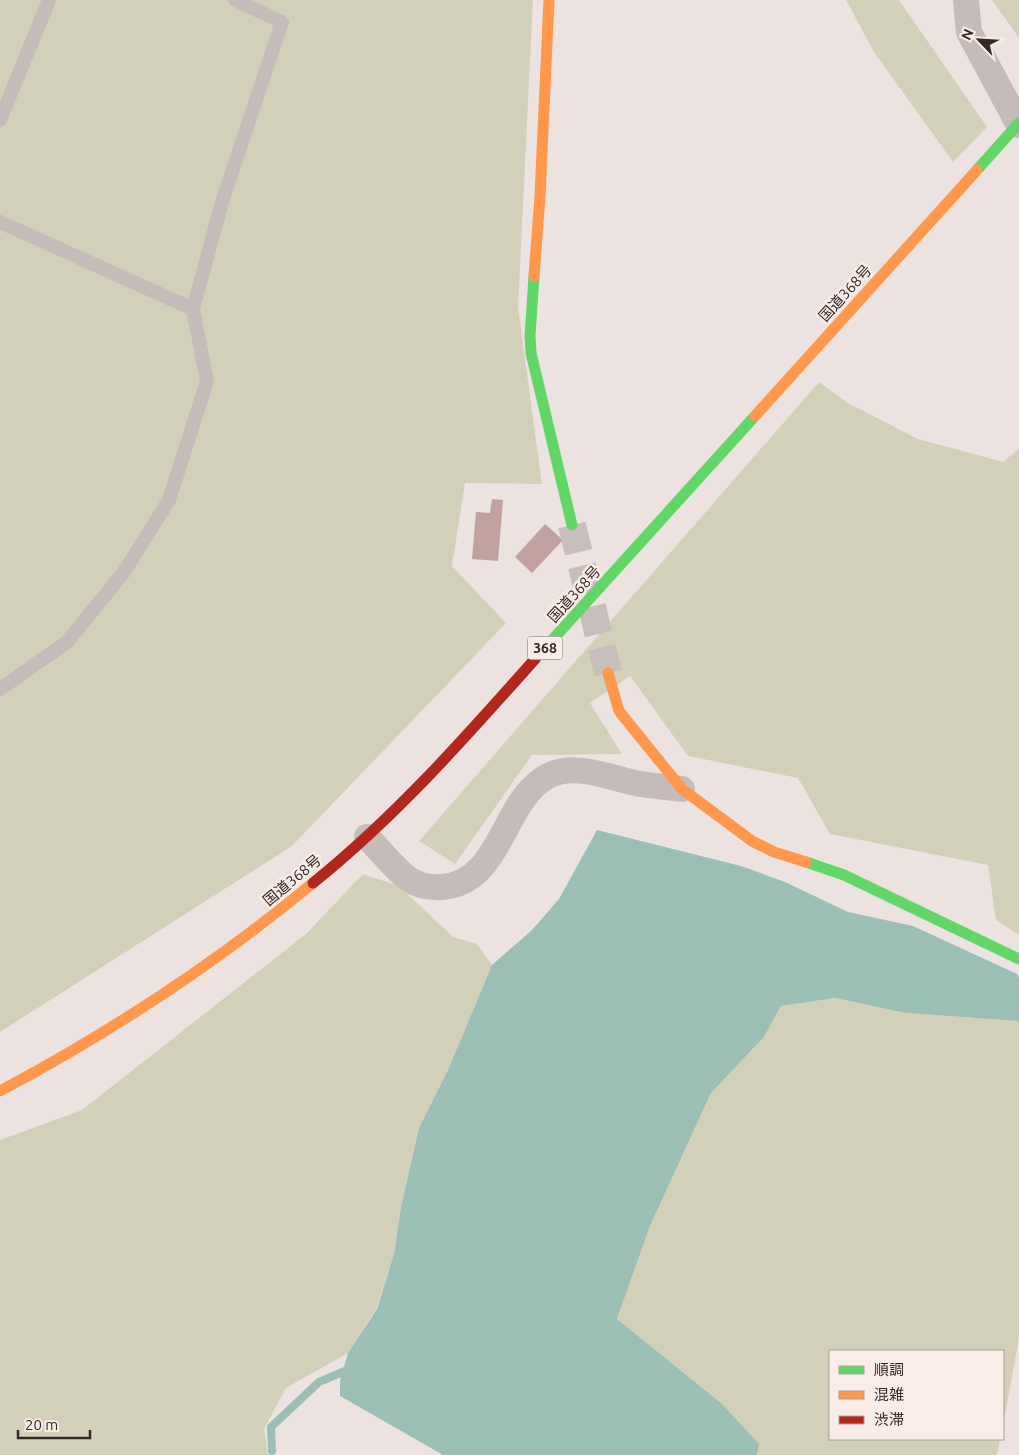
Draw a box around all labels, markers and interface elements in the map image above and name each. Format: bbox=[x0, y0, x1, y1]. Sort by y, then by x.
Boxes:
north arrow bbox=[954, 15, 1004, 65]
text: N bbox=[958, 26, 977, 43]
street label: 国道368号 bbox=[815, 261, 875, 325]
street label: 国道368号 bbox=[544, 562, 604, 626]
road number: 368 bbox=[528, 636, 562, 660]
street label: 国道368号 bbox=[260, 851, 324, 909]
legend bbox=[829, 1350, 1004, 1440]
text: 順調 bbox=[874, 1361, 904, 1378]
text: 混雑 bbox=[874, 1386, 904, 1403]
scale bar bbox=[18, 1408, 90, 1440]
text: 渋滞 bbox=[874, 1411, 904, 1428]
text: 20 m bbox=[25, 1416, 58, 1433]

